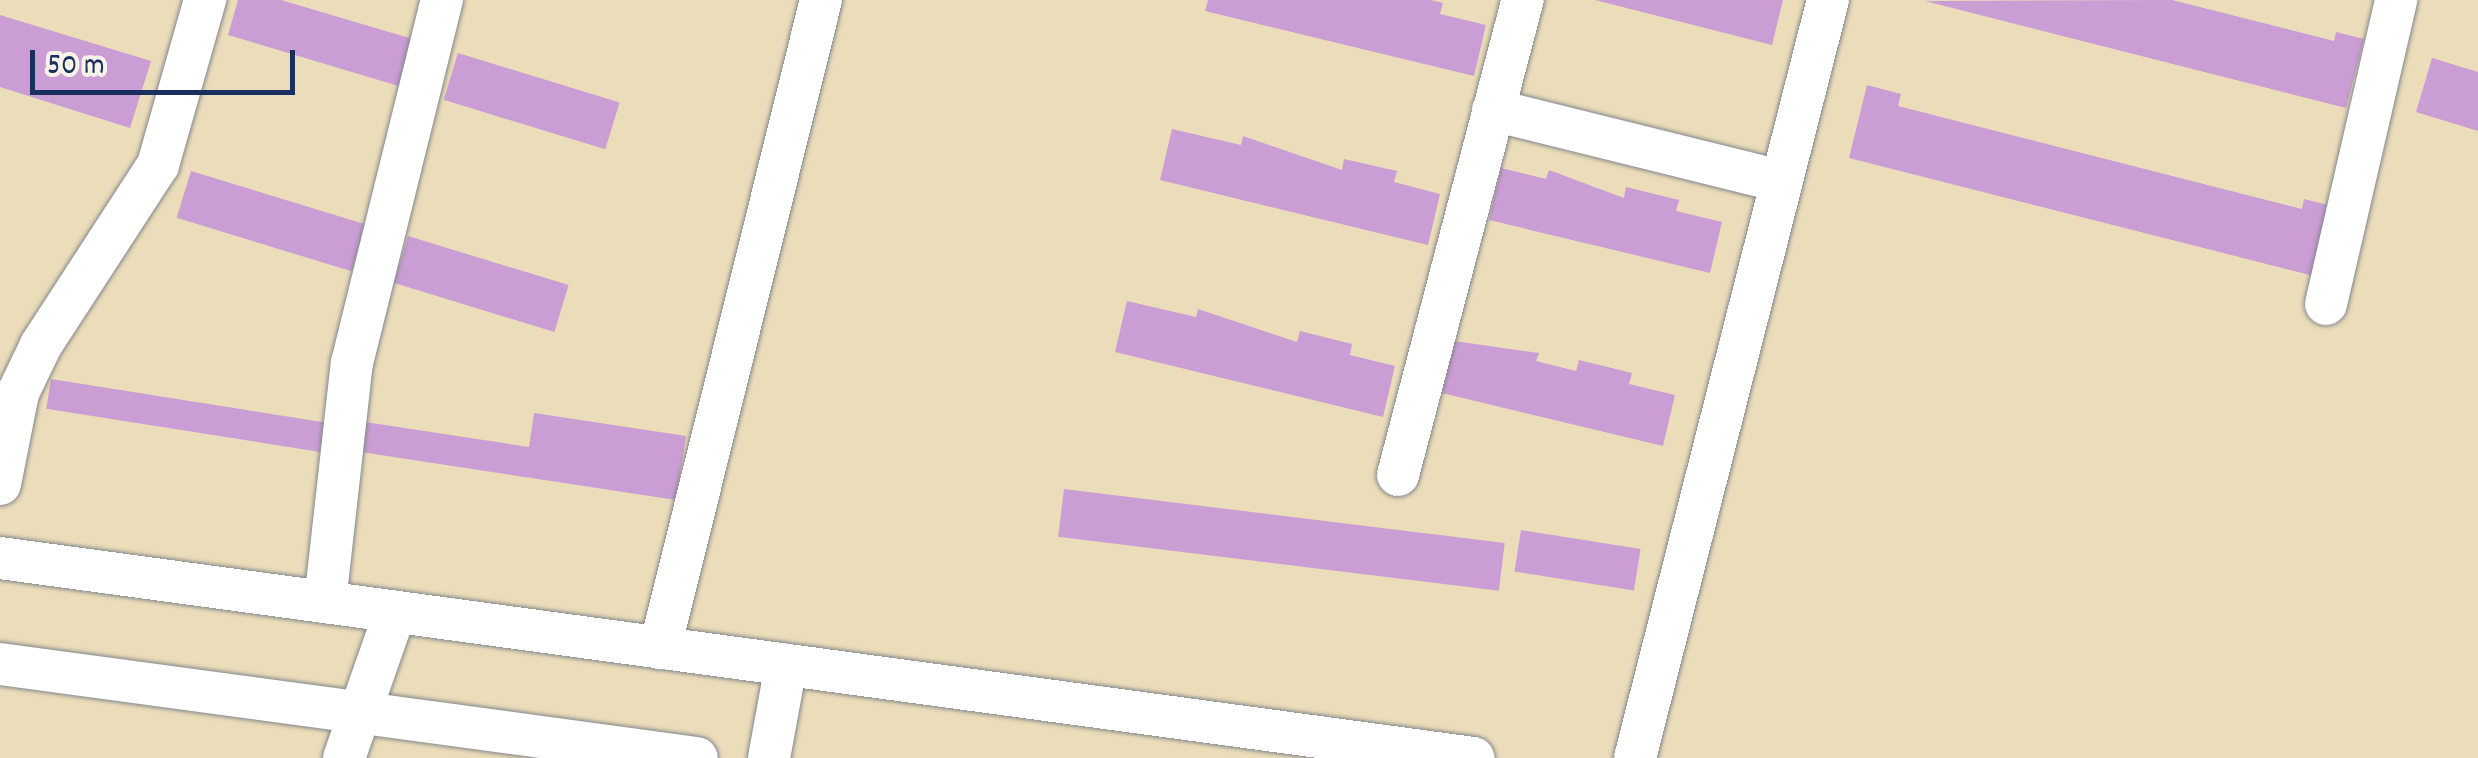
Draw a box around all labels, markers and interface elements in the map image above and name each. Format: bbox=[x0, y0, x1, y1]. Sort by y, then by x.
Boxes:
scale bar bbox=[35, 30, 300, 92]
text: 50 m bbox=[47, 46, 105, 89]

